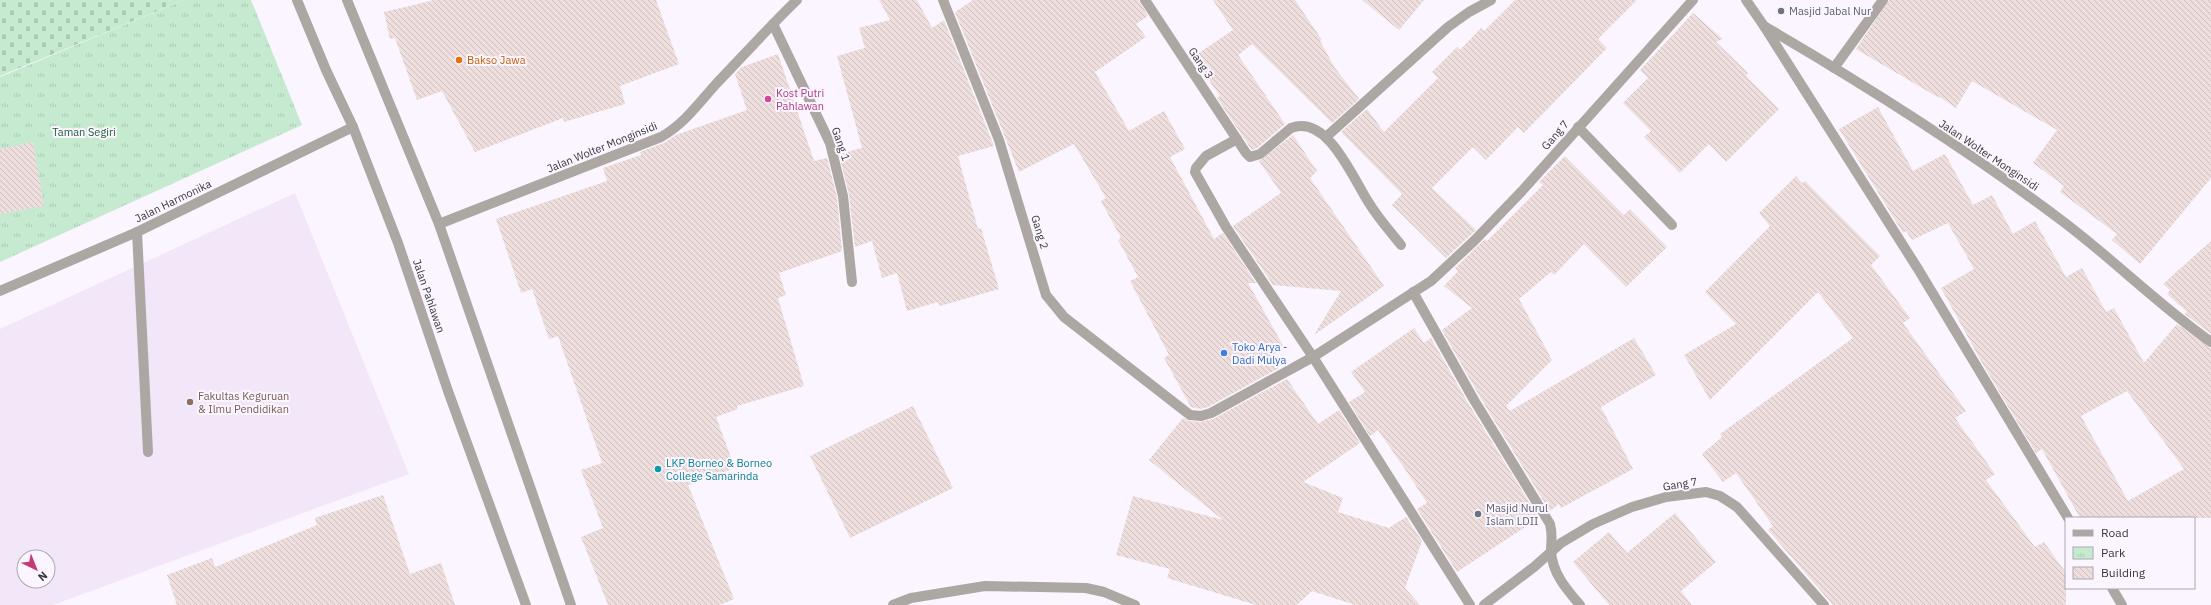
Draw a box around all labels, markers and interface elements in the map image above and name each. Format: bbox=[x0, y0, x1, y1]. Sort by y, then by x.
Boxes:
place label: Masjid Jabal Nur bbox=[1789, 4, 1871, 18]
marker: Masjid Jabal Nur bbox=[1776, 6, 1786, 16]
street label: Gang 3 bbox=[1185, 45, 1217, 81]
place label: Bakso Jawa bbox=[467, 53, 526, 67]
marker: Bakso Jawa bbox=[454, 55, 464, 65]
place label: Kost Putri Pahlawan bbox=[776, 86, 824, 113]
marker: Kost Putri Pahlawan bbox=[763, 94, 773, 104]
street label: Jalan Wolter Monginsidi bbox=[1936, 116, 2042, 194]
street label: Gang 7 bbox=[1538, 117, 1572, 153]
street label: Jalan Wolter Monginsidi bbox=[545, 118, 659, 176]
park label: Taman Segiri bbox=[52, 125, 116, 139]
street label: Gang 1 bbox=[829, 125, 853, 163]
street label: Jalan Harmonika bbox=[133, 176, 214, 226]
street label: Gang 2 bbox=[1028, 213, 1052, 251]
street label: Jalan Pahlawan bbox=[410, 257, 448, 335]
place label: Toko Arya - Dadi Mulya bbox=[1232, 340, 1288, 367]
marker: Toko Arya - Dadi Mulya bbox=[1219, 348, 1229, 358]
place label: Fakultas Keguruan & Ilmu Pendidikan bbox=[198, 389, 289, 416]
marker: Fakultas Keguruan & Ilmu Pendidikan bbox=[185, 397, 195, 407]
place label: LKP Borneo & Borneo College Samarinda bbox=[666, 456, 772, 483]
marker: LKP Borneo & Borneo College Samarinda bbox=[653, 464, 663, 474]
street label: Gang 7 bbox=[1662, 474, 1698, 494]
place label: Masjid Nurul Islam LDII bbox=[1486, 501, 1548, 528]
marker: Masjid Nurul Islam LDII bbox=[1473, 509, 1483, 519]
legend bbox=[2065, 517, 2195, 589]
text: Road bbox=[2101, 525, 2129, 540]
text: Park bbox=[2101, 545, 2126, 560]
north arrow bbox=[16, 549, 56, 589]
text: Building bbox=[2101, 565, 2146, 580]
text: N bbox=[35, 568, 51, 584]

